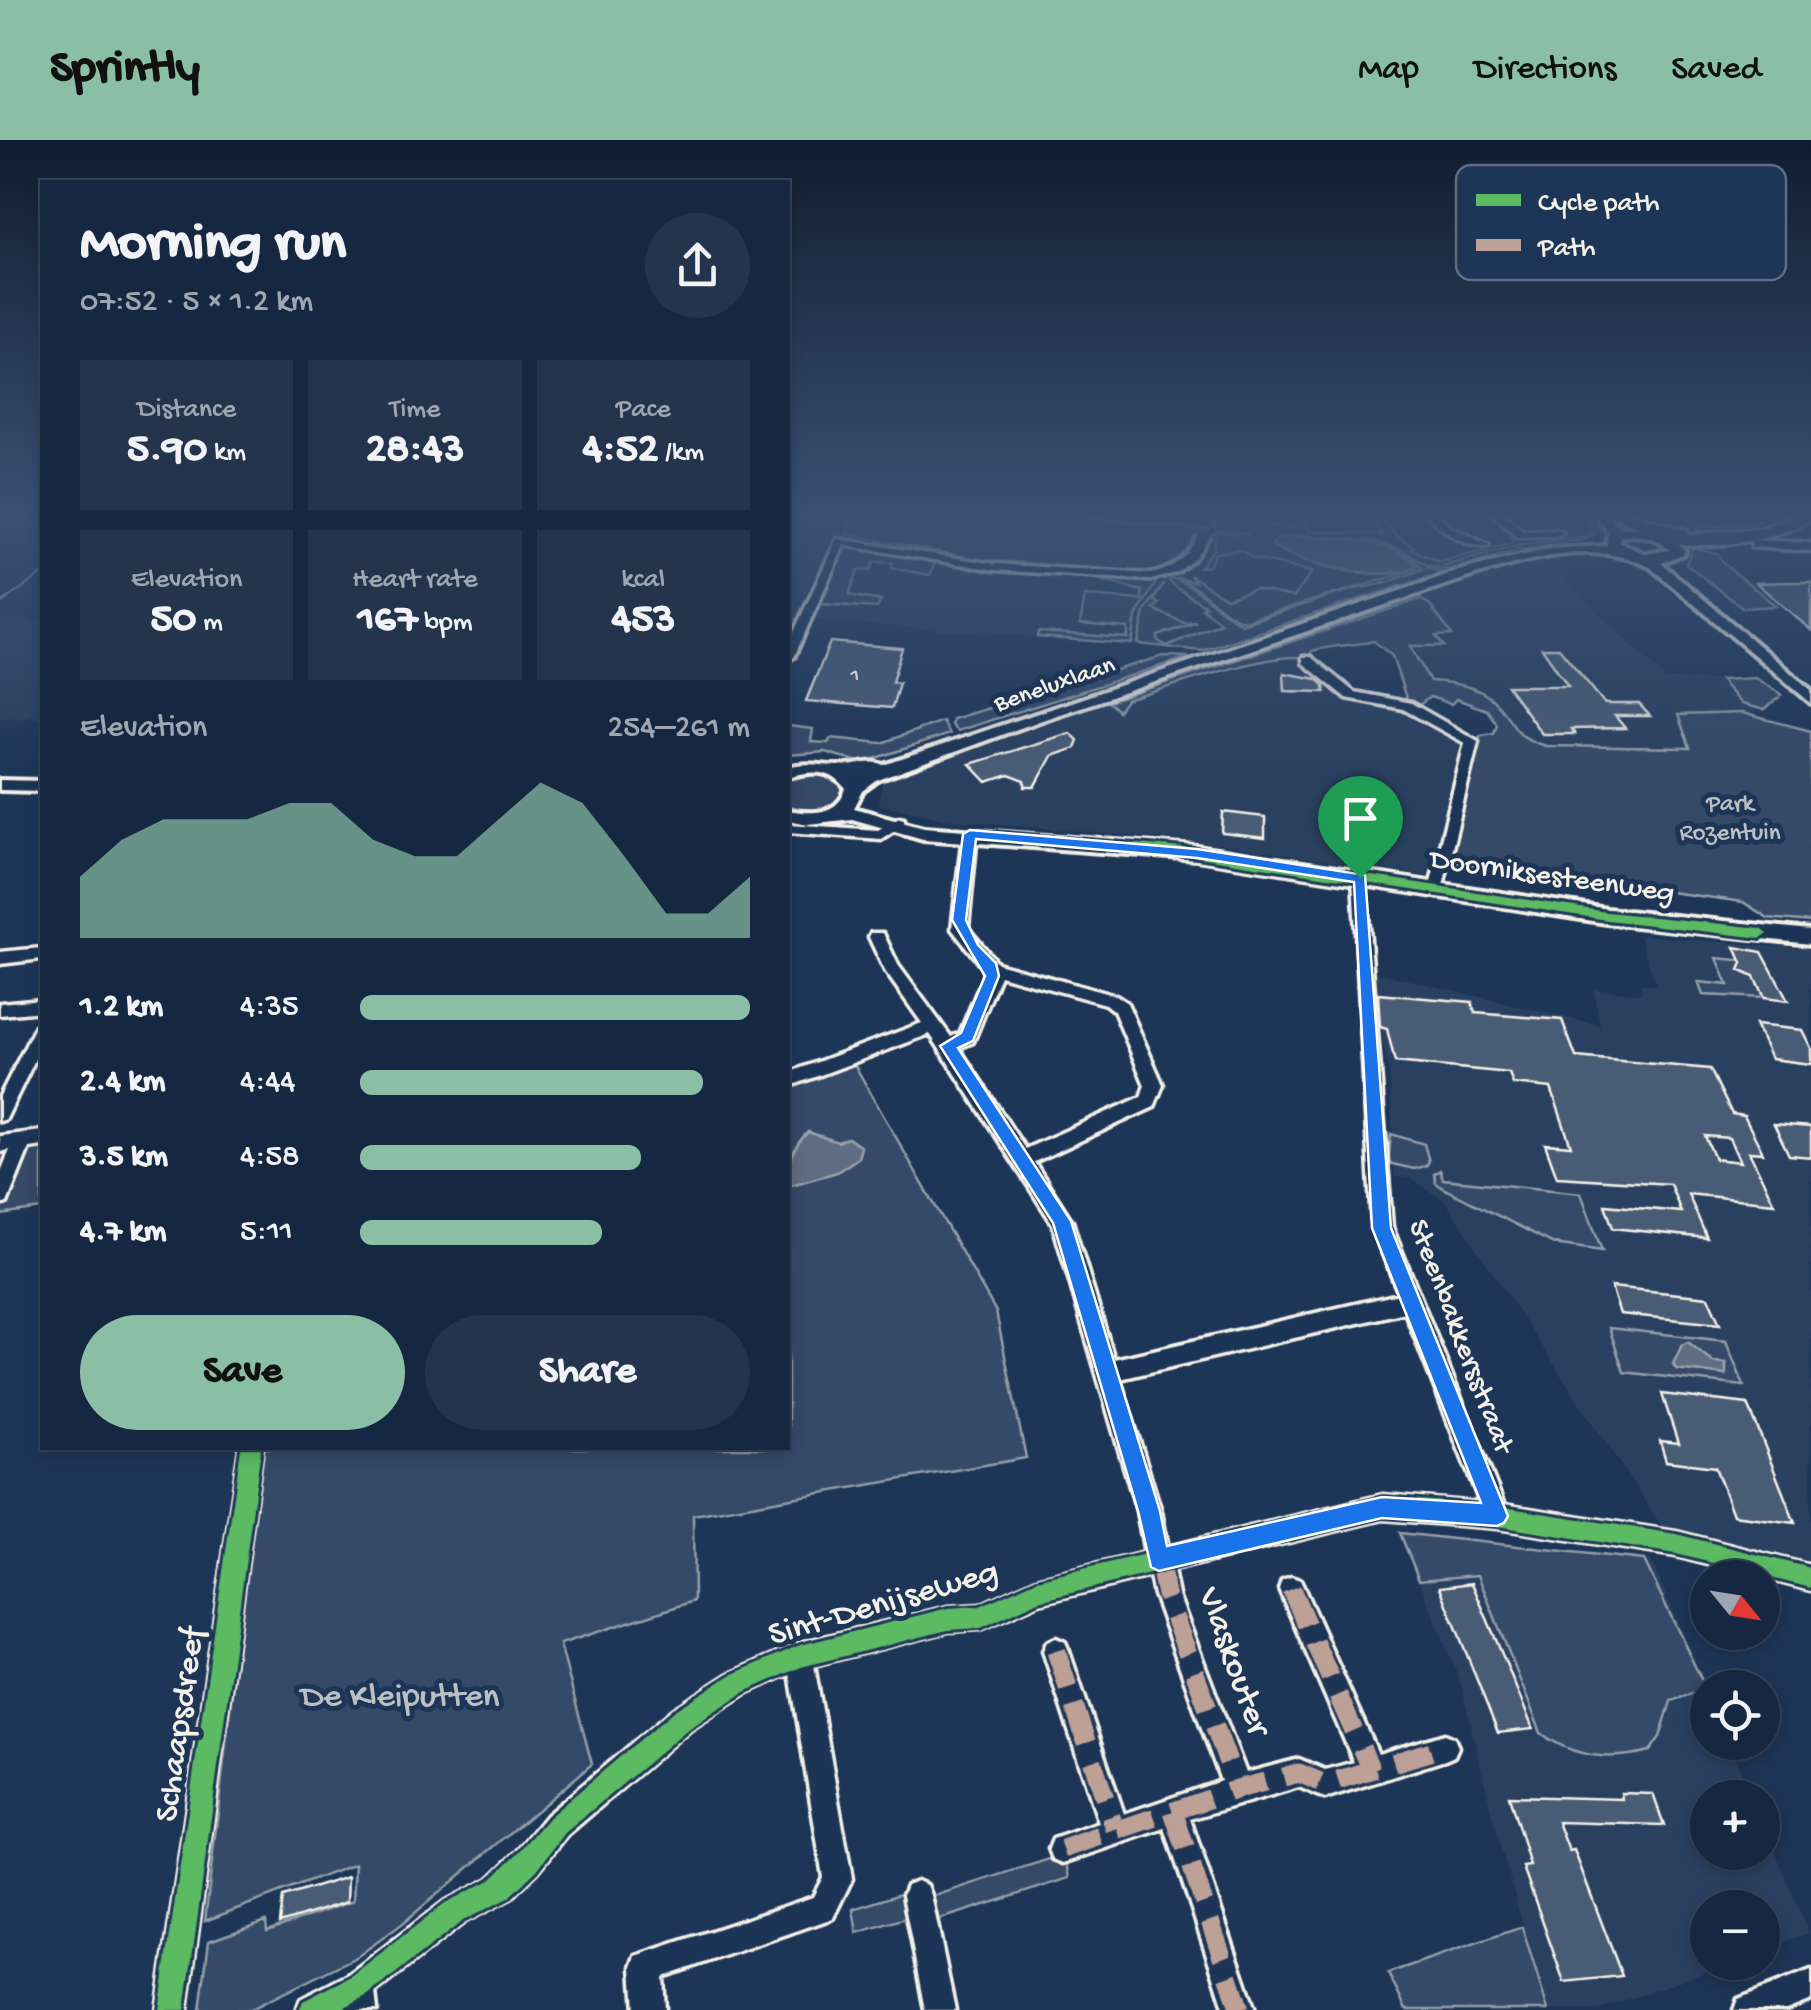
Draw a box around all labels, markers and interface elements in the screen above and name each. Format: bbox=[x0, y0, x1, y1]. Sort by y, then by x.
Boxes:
text: Sprintly bbox=[50, 42, 200, 99]
text: Map bbox=[1358, 50, 1419, 91]
text: Directions bbox=[1474, 50, 1616, 91]
text: Saved bbox=[1671, 50, 1761, 91]
legend bbox=[1456, 165, 1786, 280]
text: Cycle path bbox=[1538, 188, 1660, 221]
button: share bbox=[645, 213, 750, 318]
text: Morning run bbox=[80, 214, 346, 278]
text: Path bbox=[1537, 233, 1595, 266]
text: 07:52 · 5 × 1.2 km bbox=[80, 284, 313, 322]
text: Distance bbox=[137, 394, 236, 427]
text: Time bbox=[389, 394, 441, 427]
text: Pace bbox=[616, 394, 671, 427]
text: 5.90 bbox=[127, 427, 207, 476]
text: 28:43 bbox=[366, 427, 464, 476]
text: 4:52 bbox=[583, 427, 658, 476]
text: km bbox=[207, 437, 246, 470]
text: /km bbox=[658, 437, 704, 470]
text: Elevation bbox=[131, 564, 242, 597]
text: Heart rate bbox=[352, 564, 478, 597]
text: kcal bbox=[621, 564, 665, 597]
text: 50 bbox=[150, 597, 196, 646]
text: 167 bbox=[357, 597, 418, 646]
text: 453 bbox=[611, 597, 675, 646]
text: m bbox=[196, 607, 223, 640]
text: bpm bbox=[418, 607, 473, 640]
street label: Beneluxlaan bbox=[990, 652, 1119, 721]
house number: 1 bbox=[850, 663, 859, 689]
text: Elevation bbox=[80, 710, 207, 748]
text: 254–261 m bbox=[608, 710, 750, 748]
pin bbox=[1318, 776, 1403, 879]
icon: arrive bbox=[1333, 791, 1388, 846]
park label: Park Rozentuin bbox=[1679, 791, 1781, 849]
street label: Doorniksesteenweg bbox=[1426, 843, 1676, 912]
text: 1.2 km bbox=[80, 989, 163, 1027]
text: 4:35 bbox=[240, 989, 299, 1027]
text: 2.4 km bbox=[80, 1064, 165, 1102]
text: 4:44 bbox=[240, 1064, 295, 1102]
text: 3.5 km bbox=[80, 1139, 168, 1177]
text: 4:58 bbox=[240, 1139, 300, 1177]
text: 4.7 km bbox=[80, 1214, 166, 1252]
text: 5:11 bbox=[240, 1214, 293, 1252]
street label: Steenbakkersstraat bbox=[1398, 1215, 1521, 1461]
button: Save bbox=[80, 1315, 405, 1430]
button: Share bbox=[425, 1315, 750, 1430]
street label: Sint-Denijseweg bbox=[764, 1553, 1004, 1657]
north arrow bbox=[1690, 1560, 1780, 1650]
map controls bbox=[1690, 1560, 1780, 1980]
street label: Vlaskouter bbox=[1186, 1581, 1279, 1744]
street label: Schaapsdreef bbox=[148, 1623, 216, 1825]
button: locate bbox=[1690, 1670, 1780, 1760]
park label: De Kleiputten bbox=[299, 1678, 500, 1719]
button: + bbox=[1690, 1780, 1780, 1870]
button: − bbox=[1690, 1890, 1780, 1980]

